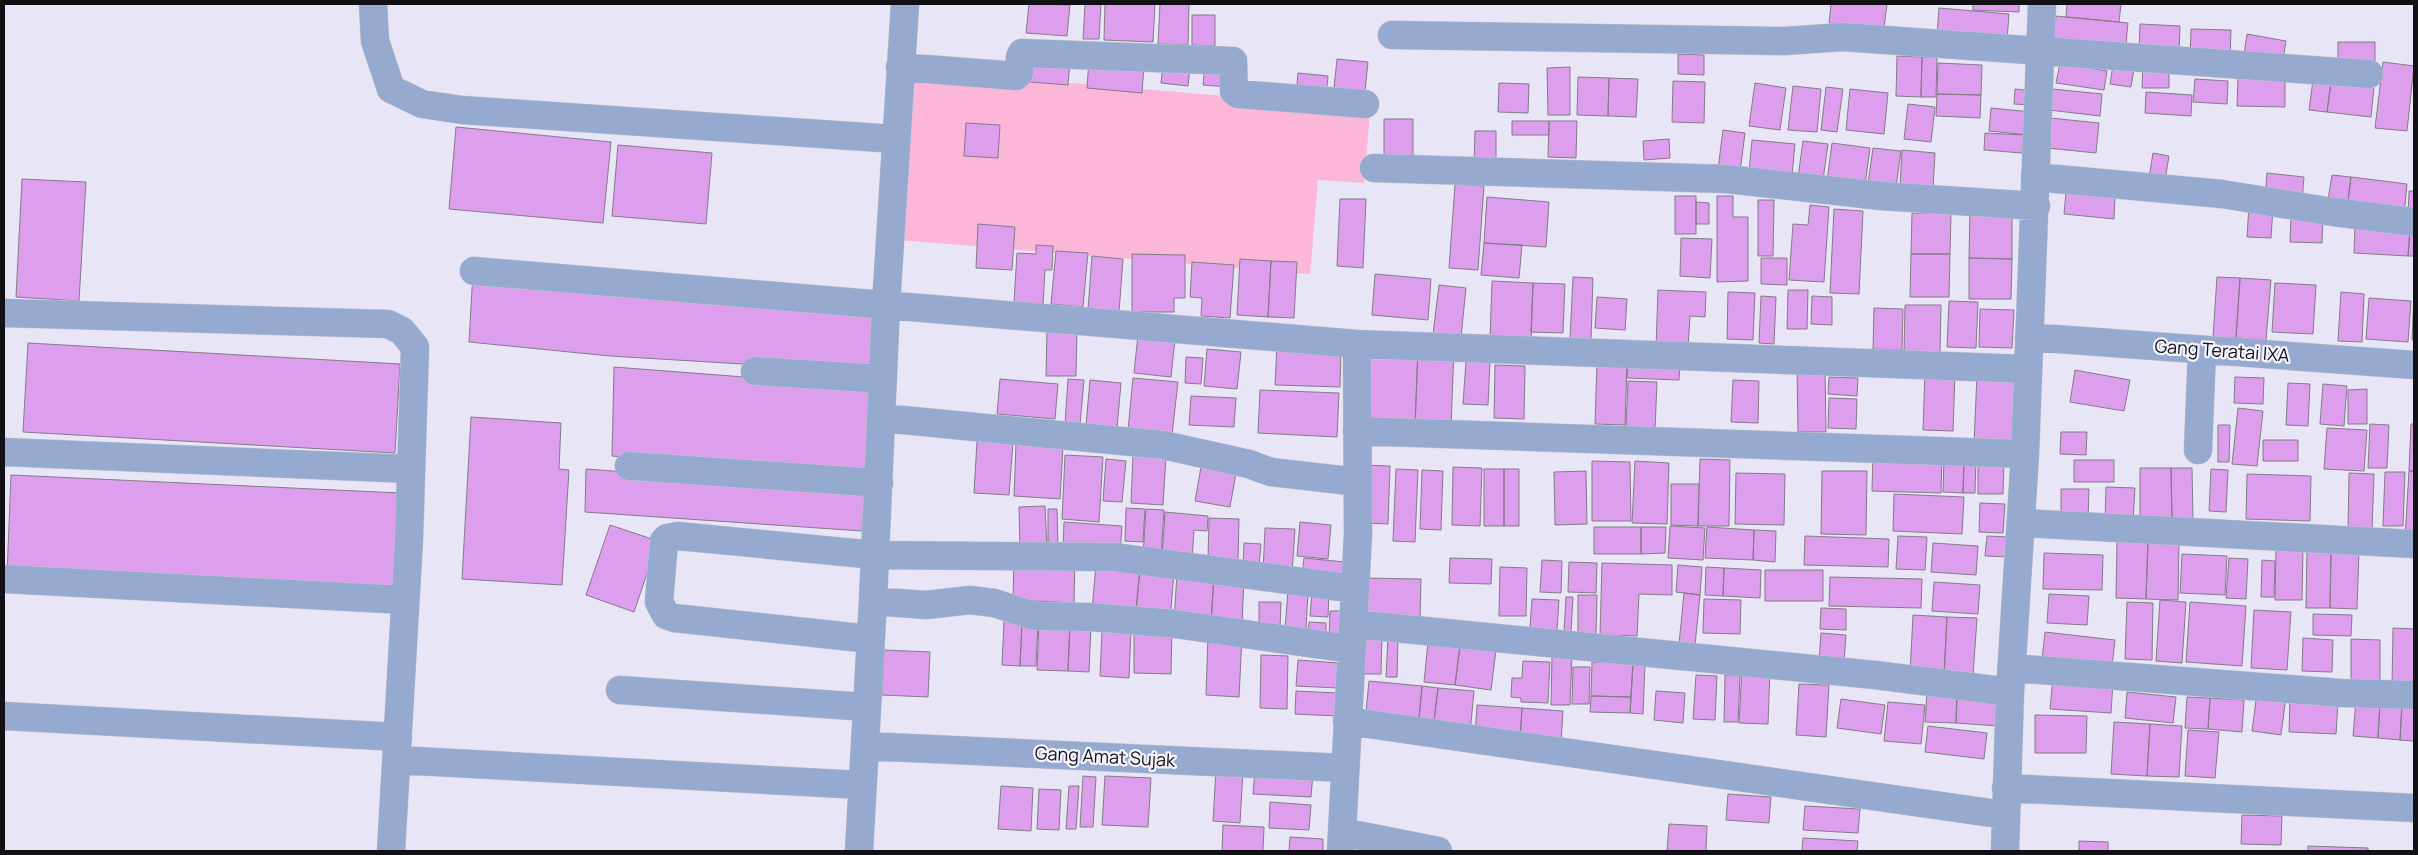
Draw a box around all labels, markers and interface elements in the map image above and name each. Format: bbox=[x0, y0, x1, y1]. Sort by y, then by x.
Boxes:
street label: Gang Teratai IXA bbox=[2154, 333, 2291, 367]
street label: Gang Amat Sujak bbox=[1034, 740, 1177, 772]

